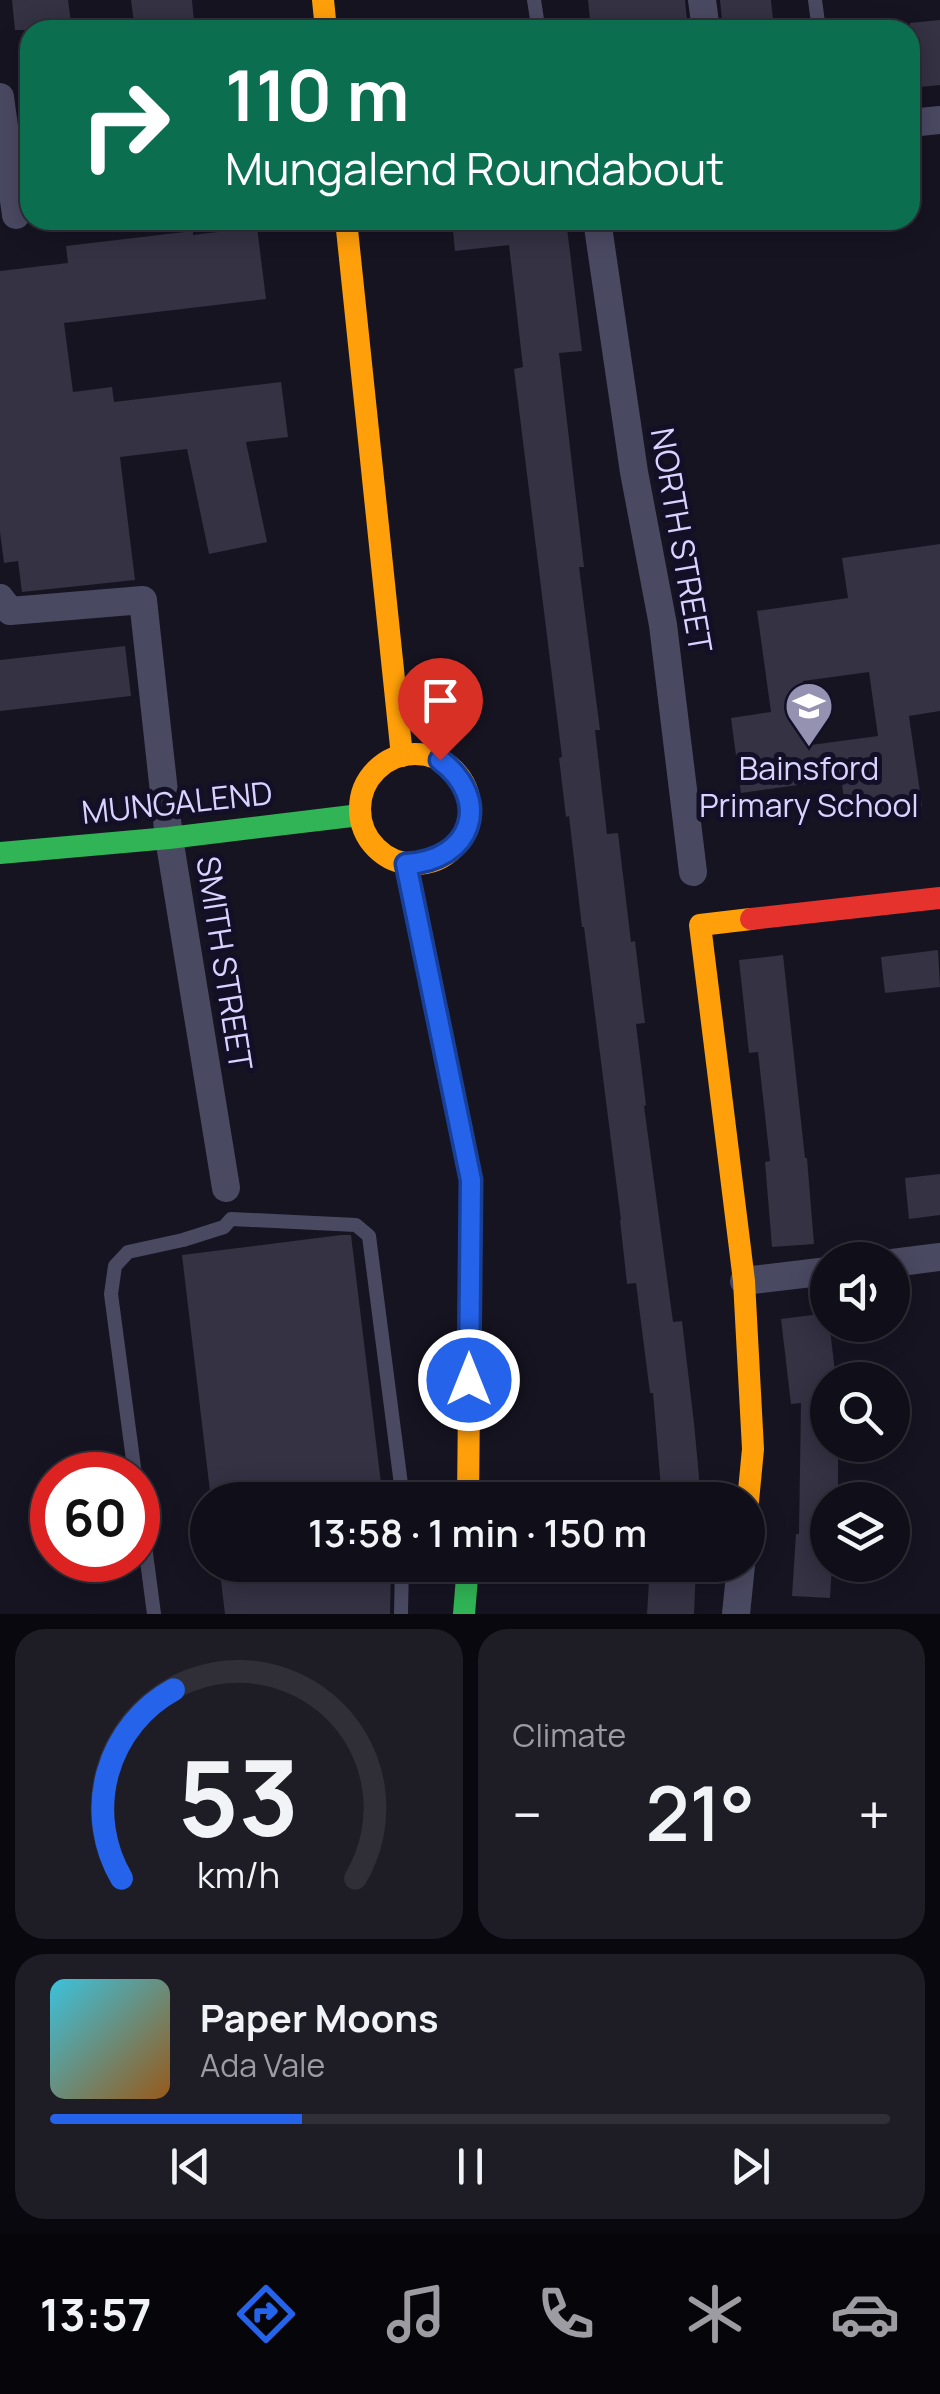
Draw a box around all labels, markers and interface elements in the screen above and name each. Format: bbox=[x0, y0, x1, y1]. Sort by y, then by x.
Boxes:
text: 110 m bbox=[225, 46, 409, 142]
icon: right bbox=[60, 60, 190, 190]
text: Mungalend Roundabout bbox=[225, 137, 724, 199]
street label: NORTH STREET bbox=[641, 424, 723, 656]
pin bbox=[398, 658, 483, 761]
icon: arrive bbox=[413, 673, 468, 728]
school or university icon: Bainsford Primary School bbox=[783, 680, 835, 748]
place label: Bainsford Primary School bbox=[699, 746, 919, 827]
street label: MUNGALEND bbox=[80, 770, 274, 834]
street label: SMITH STREET bbox=[186, 853, 264, 1073]
map controls bbox=[810, 1242, 910, 1582]
button: sound bbox=[810, 1242, 910, 1342]
position arrow bbox=[417, 1328, 521, 1432]
button: search bbox=[810, 1362, 910, 1462]
speed limit sign: 60 bbox=[30, 1452, 160, 1582]
button: layers bbox=[810, 1482, 910, 1582]
text: 13:58 · 1 min · 150 m bbox=[308, 1506, 647, 1558]
text: Climate bbox=[513, 1713, 626, 1757]
text: 53 bbox=[178, 1725, 299, 1867]
text: 21° bbox=[646, 1761, 755, 1864]
text: − bbox=[513, 1776, 542, 1852]
text: + bbox=[858, 1776, 890, 1852]
text: km/h bbox=[197, 1850, 280, 1899]
text: Paper Moons bbox=[200, 1991, 439, 2043]
text: Ada Vale bbox=[200, 2043, 325, 2087]
icon: previous bbox=[163, 2139, 218, 2194]
icon: pause bbox=[443, 2139, 498, 2194]
icon: next bbox=[723, 2139, 778, 2194]
icon: directions bbox=[231, 2279, 301, 2349]
icon: music bbox=[381, 2279, 451, 2349]
icon: phone bbox=[531, 2279, 601, 2349]
icon: climate bbox=[680, 2279, 750, 2349]
icon: car bbox=[830, 2279, 900, 2349]
text: 13:57 bbox=[40, 2283, 152, 2345]

